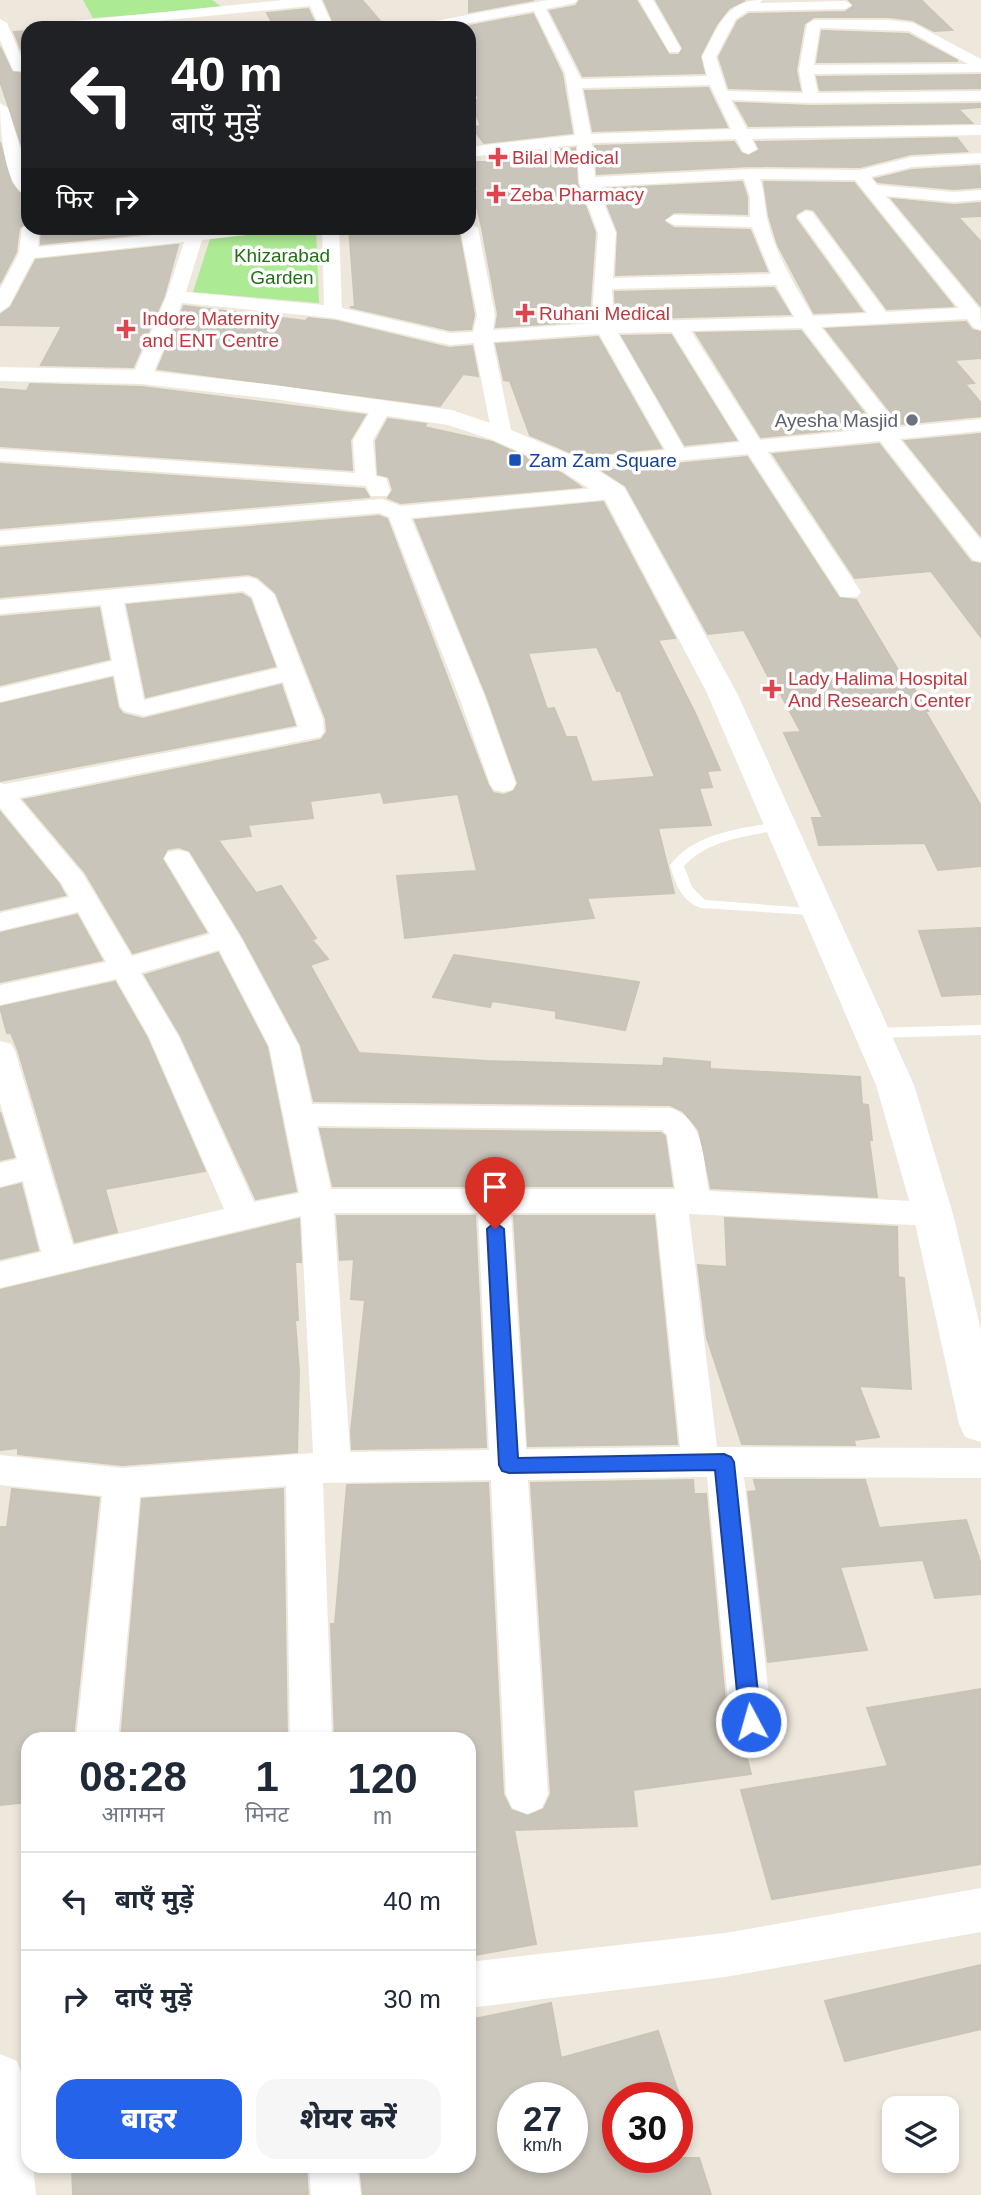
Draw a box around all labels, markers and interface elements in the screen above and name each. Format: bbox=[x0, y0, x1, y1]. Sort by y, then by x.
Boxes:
text: 40 m bbox=[171, 47, 283, 101]
icon: left bbox=[56, 49, 147, 140]
text: बाएँ मुड़ें bbox=[171, 104, 260, 140]
place label: Bilal Medical bbox=[512, 147, 619, 168]
marker: Bilal Medical bbox=[490, 149, 506, 165]
icon: right bbox=[107, 182, 145, 220]
text: फिर bbox=[56, 184, 93, 214]
place label: Zeba Pharmacy bbox=[510, 184, 645, 205]
marker: Zeba Pharmacy bbox=[488, 186, 504, 202]
park label: Khizarabad Garden bbox=[234, 245, 330, 288]
place label: Ruhani Medical bbox=[539, 303, 670, 324]
marker: Ruhani Medical bbox=[517, 305, 533, 321]
place label: Indore Maternity and ENT Centre bbox=[142, 308, 280, 351]
marker: Indore Maternity and ENT Centre bbox=[116, 319, 136, 339]
place label: Ayesha Masjid bbox=[775, 410, 898, 431]
marker: Ayesha Masjid bbox=[904, 412, 920, 428]
place label: Zam Zam Square bbox=[529, 450, 677, 471]
marker: Zam Zam Square bbox=[507, 452, 523, 468]
place label: Lady Halima Hospital And Research Center bbox=[788, 668, 971, 711]
marker: Lady Halima Hospital And Research Center bbox=[762, 679, 782, 699]
pin bbox=[465, 1157, 525, 1229]
icon: arrive bbox=[476, 1168, 514, 1206]
position arrow bbox=[714, 1685, 788, 1759]
text: 08:28 bbox=[79, 1753, 187, 1800]
text: 1 bbox=[255, 1753, 279, 1800]
text: 120 bbox=[348, 1755, 418, 1802]
text: आगमन bbox=[102, 1801, 165, 1827]
text: मिनट bbox=[245, 1801, 289, 1827]
text: m bbox=[373, 1803, 392, 1829]
icon: left bbox=[56, 1882, 94, 1920]
text: बाएँ मुड़ें bbox=[115, 1884, 194, 1914]
text: 40 m bbox=[383, 1886, 441, 1916]
icon: right bbox=[56, 1980, 94, 2018]
text: दाएँ मुड़ें bbox=[115, 1982, 192, 2012]
text: 30 m bbox=[383, 1984, 441, 2014]
button: बाहर bbox=[56, 2079, 242, 2159]
button: शेयर करें bbox=[256, 2079, 441, 2159]
speed limit sign: 30 bbox=[602, 2082, 693, 2173]
map controls bbox=[882, 2096, 959, 2173]
button: layers bbox=[882, 2096, 959, 2173]
text: 27 bbox=[523, 2099, 562, 2138]
text: km/h bbox=[523, 2135, 562, 2155]

